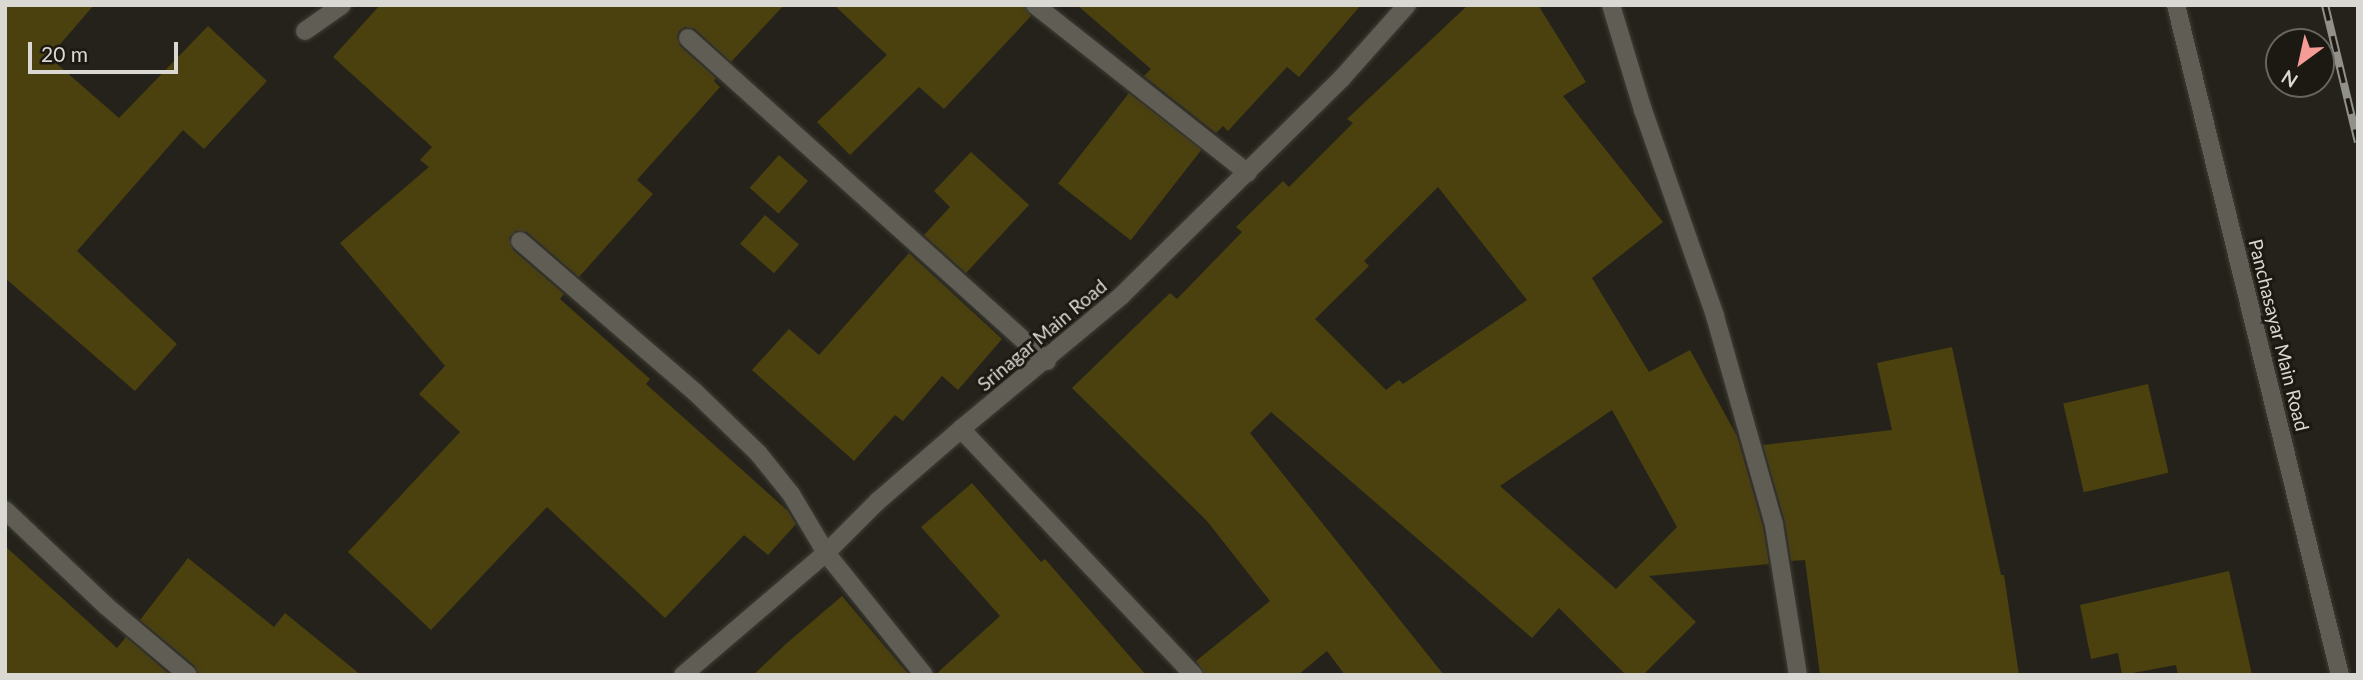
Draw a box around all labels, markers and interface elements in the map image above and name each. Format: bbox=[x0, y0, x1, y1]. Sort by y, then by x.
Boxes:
scale bar bbox=[32, 28, 182, 72]
north arrow bbox=[2265, 28, 2335, 98]
text: 20 m bbox=[41, 41, 88, 66]
text: N bbox=[2277, 66, 2302, 93]
street label: Panchasayar Main Road bbox=[2244, 236, 2314, 434]
street label: Srinagar Main Road bbox=[973, 274, 1111, 396]

